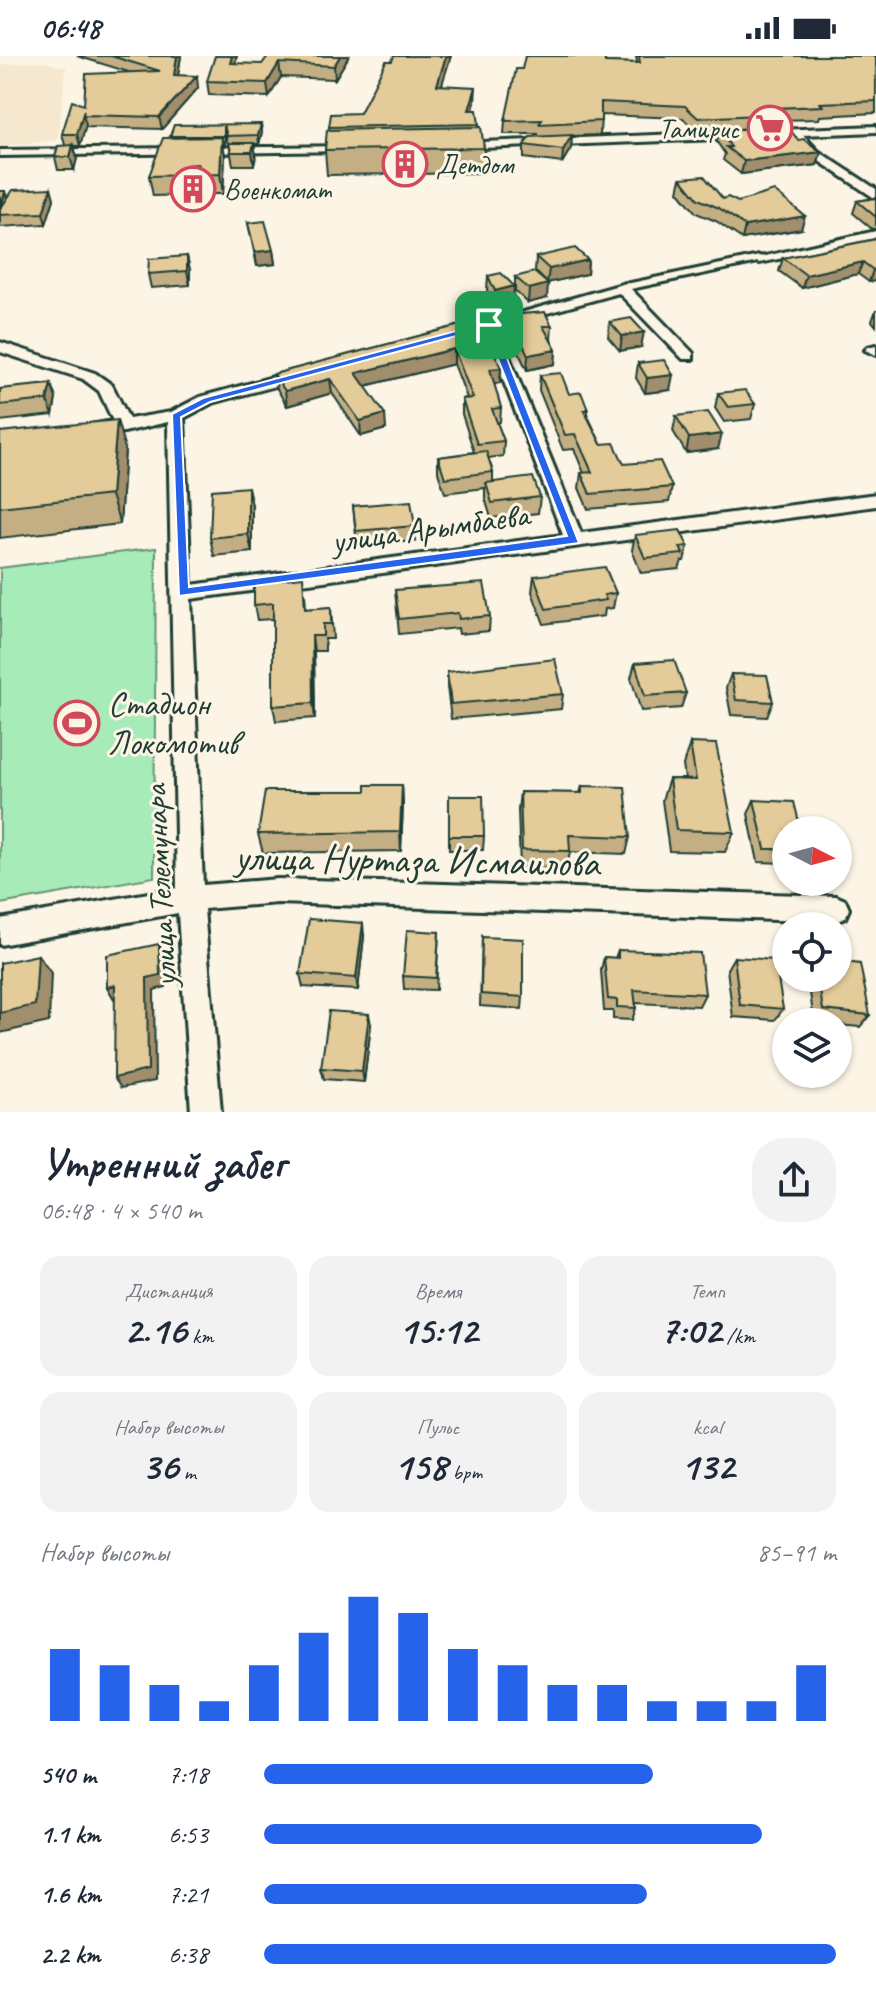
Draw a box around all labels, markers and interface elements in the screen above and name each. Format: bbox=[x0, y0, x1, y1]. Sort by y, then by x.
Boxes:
text: 06:48 bbox=[40, 9, 101, 47]
supermarket icon: Тамирис bbox=[746, 104, 794, 152]
place label: Тамирис bbox=[658, 111, 741, 146]
building icon: Детдом bbox=[381, 140, 429, 188]
place label: Детдом bbox=[436, 147, 515, 182]
building icon: Военкомат bbox=[169, 165, 217, 213]
place label: Военкомат bbox=[224, 172, 332, 207]
pin bbox=[455, 291, 523, 359]
icon: arrive bbox=[467, 303, 511, 347]
street label: улица Арымбаева bbox=[327, 492, 534, 563]
place label: Стадион Локомотив bbox=[108, 682, 246, 764]
sports icon: Стадион Локомотив bbox=[53, 699, 101, 747]
street label: улица Телемунара bbox=[133, 781, 186, 990]
north arrow bbox=[772, 816, 852, 896]
map controls bbox=[772, 816, 852, 1088]
street label: улица Нуртаза Исмаилова bbox=[232, 832, 602, 888]
button: locate bbox=[772, 912, 852, 992]
button: layers bbox=[772, 1008, 852, 1088]
text: Утренний забег bbox=[40, 1136, 285, 1191]
button: share bbox=[752, 1138, 836, 1222]
text: 06:48 · 4 × 540 m bbox=[40, 1194, 201, 1227]
text: Дистанция bbox=[125, 1277, 213, 1305]
text: Время bbox=[415, 1277, 461, 1305]
text: Темп bbox=[690, 1277, 725, 1305]
text: 2.16 bbox=[124, 1305, 187, 1355]
text: 15:12 bbox=[398, 1305, 478, 1355]
text: 7:02 bbox=[659, 1305, 721, 1355]
text: km bbox=[187, 1322, 213, 1350]
text: /km bbox=[721, 1322, 755, 1350]
text: Набор высоты bbox=[114, 1413, 223, 1441]
text: Пульс bbox=[417, 1413, 459, 1441]
text: kcal bbox=[693, 1413, 722, 1441]
text: 36 bbox=[141, 1441, 178, 1491]
text: 158 bbox=[394, 1441, 447, 1491]
text: 132 bbox=[680, 1441, 734, 1491]
text: m bbox=[178, 1458, 196, 1486]
text: bpm bbox=[447, 1458, 482, 1486]
text: Набор высоты bbox=[40, 1536, 169, 1569]
text: 85–91 m bbox=[757, 1536, 836, 1569]
text: 540 m bbox=[40, 1758, 96, 1791]
text: 7:18 bbox=[168, 1758, 208, 1791]
text: 1.1 km bbox=[40, 1818, 100, 1851]
text: 6:53 bbox=[168, 1818, 208, 1851]
text: 1.6 km bbox=[40, 1878, 101, 1911]
text: 7:21 bbox=[168, 1878, 208, 1911]
text: 2.2 km bbox=[40, 1938, 100, 1971]
text: 6:38 bbox=[168, 1938, 208, 1971]

